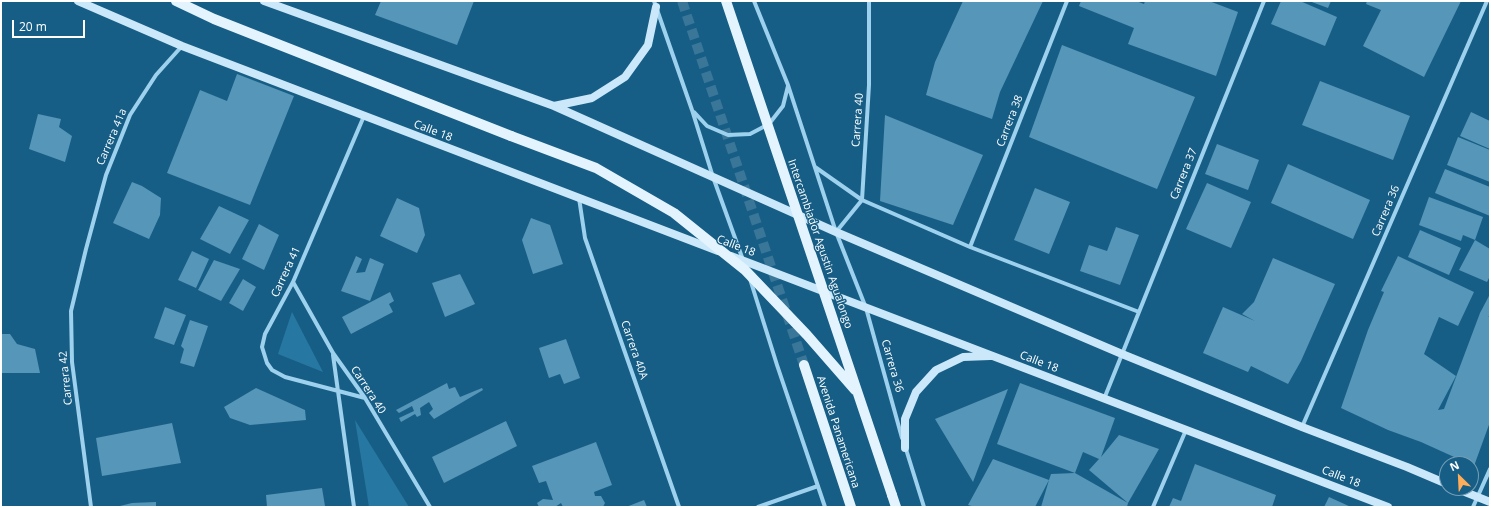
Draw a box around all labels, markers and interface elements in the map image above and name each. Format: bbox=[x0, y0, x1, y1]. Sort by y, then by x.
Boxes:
scale bar bbox=[14, 12, 87, 38]
text: 20 m bbox=[19, 18, 47, 35]
street label: Carrera 40 bbox=[850, 92, 866, 148]
street label: Carrera 38 bbox=[994, 93, 1026, 149]
street label: Carrera 41a bbox=[94, 107, 130, 167]
street label: Calle 18 bbox=[412, 118, 454, 144]
street label: Carrera 37 bbox=[1168, 146, 1200, 202]
street label: Intercambiador Agustin Agualongo bbox=[785, 158, 855, 330]
street label: Carrera 36 bbox=[1369, 183, 1403, 239]
street label: Calle 18 bbox=[715, 233, 757, 259]
street label: Carrera 41 bbox=[269, 245, 303, 299]
street label: Carrera 40A bbox=[618, 319, 650, 381]
street label: Carrera 36 bbox=[878, 338, 906, 394]
street label: Calle 18 bbox=[1018, 349, 1060, 375]
street label: Carrera 42 bbox=[57, 350, 75, 406]
street label: Carrera 40 bbox=[348, 364, 388, 416]
street label: Avenida Panamericana bbox=[814, 374, 862, 490]
north arrow bbox=[1439, 456, 1479, 496]
text: N bbox=[1447, 457, 1461, 474]
street label: Calle 18 bbox=[1320, 464, 1362, 490]

